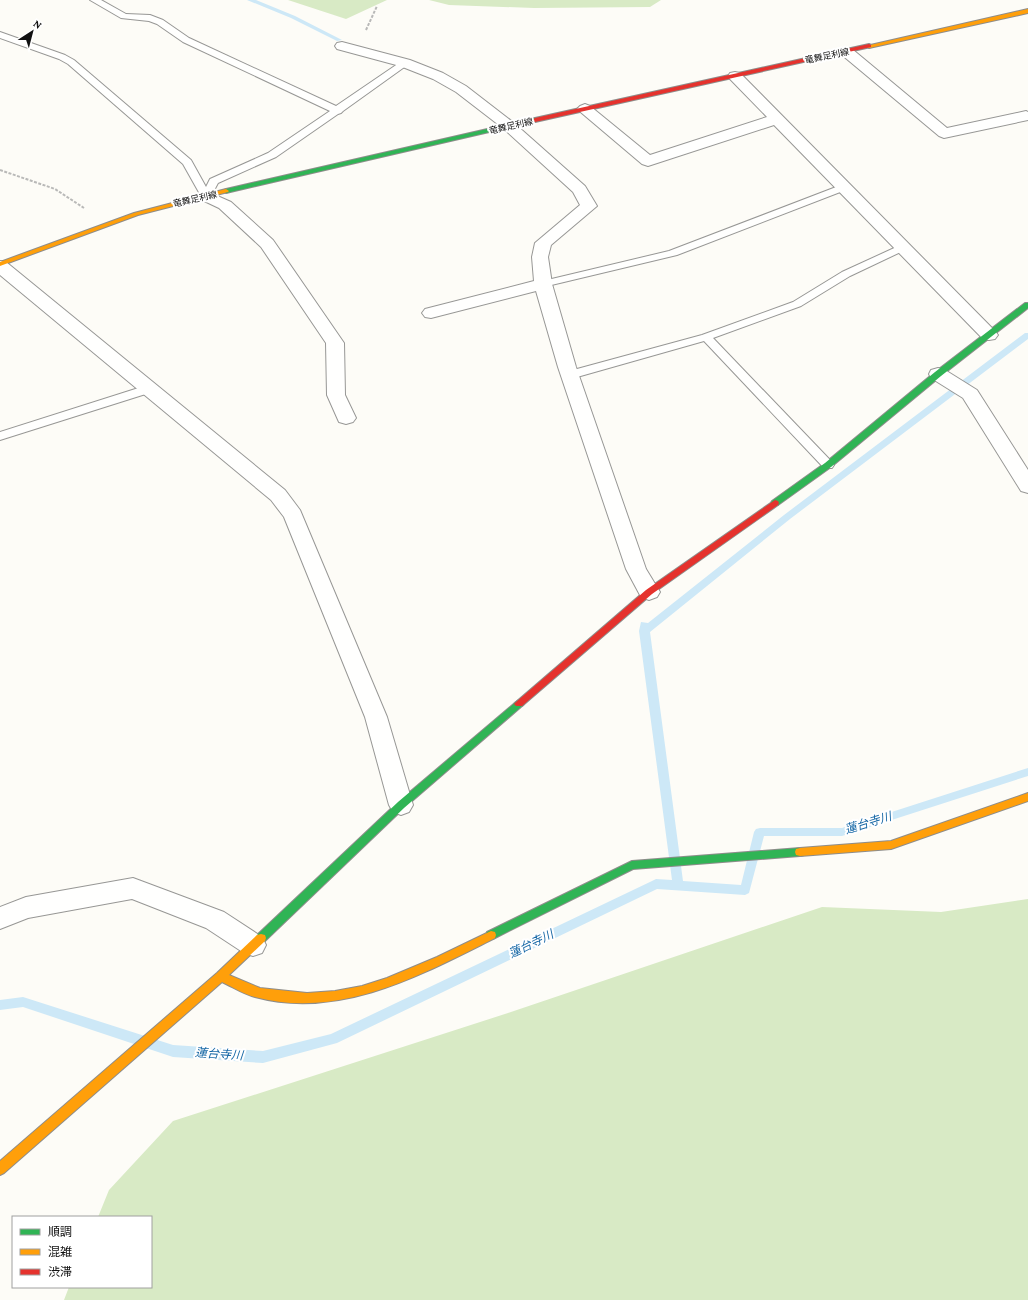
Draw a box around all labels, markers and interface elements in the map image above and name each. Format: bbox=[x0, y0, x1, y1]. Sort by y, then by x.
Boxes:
north arrow bbox=[12, 12, 52, 52]
text: N bbox=[31, 17, 45, 31]
street label: 竜舞足利線 bbox=[804, 46, 851, 66]
street label: 竜舞足利線 bbox=[488, 116, 535, 136]
street label: 竜舞足利線 bbox=[172, 189, 219, 209]
water label: 蓮台寺川 bbox=[843, 809, 895, 837]
water label: 蓮台寺川 bbox=[506, 926, 557, 961]
water label: 蓮台寺川 bbox=[195, 1045, 245, 1063]
legend bbox=[12, 1216, 152, 1288]
text: 順調 bbox=[48, 1225, 72, 1239]
text: 混雑 bbox=[48, 1245, 72, 1259]
text: 渋滞 bbox=[48, 1265, 72, 1279]

